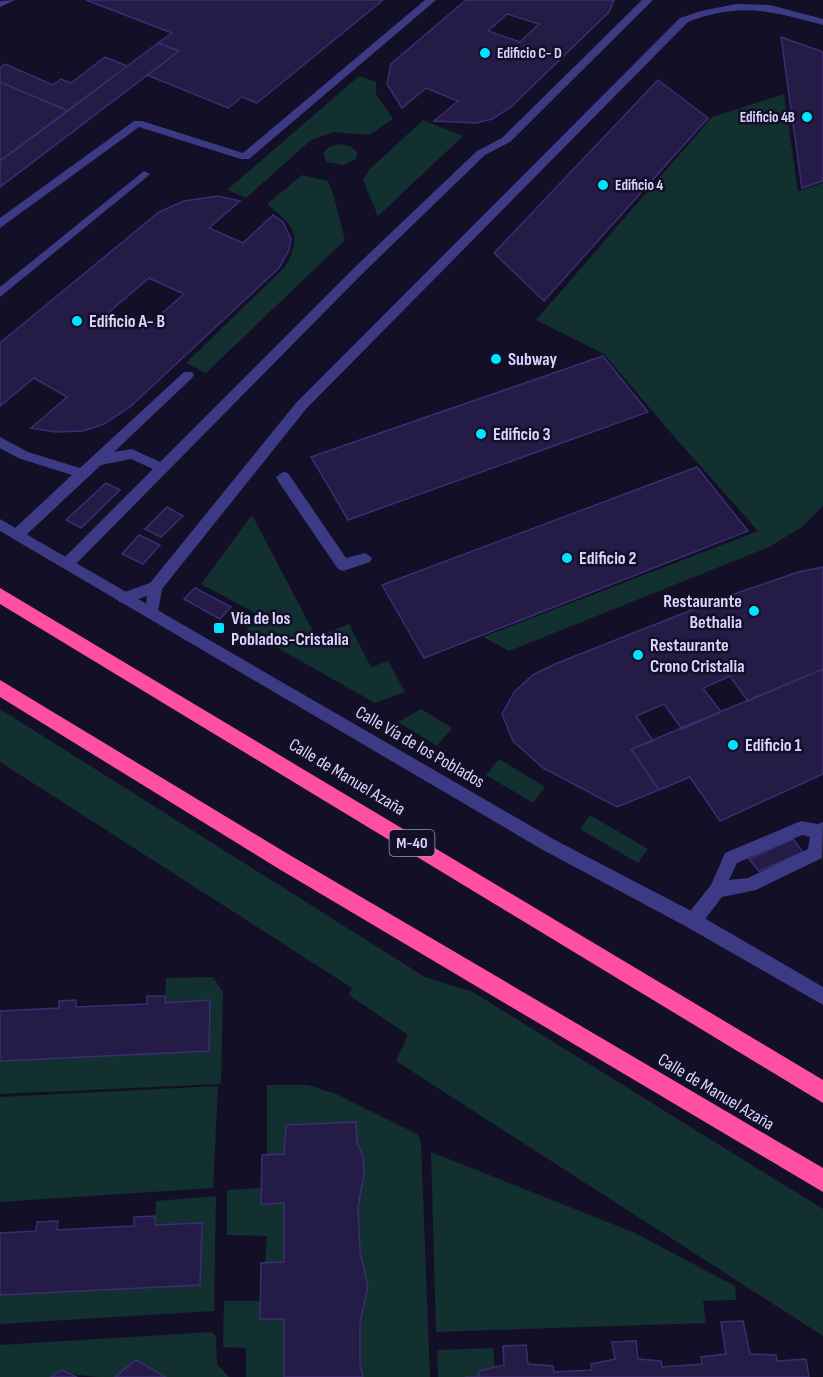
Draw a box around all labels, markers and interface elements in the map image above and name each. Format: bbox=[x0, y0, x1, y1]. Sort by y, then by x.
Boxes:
place label: Edificio C- D bbox=[497, 44, 562, 63]
marker: Edificio C- D bbox=[478, 46, 492, 60]
place label: Edificio 4B bbox=[740, 108, 795, 127]
marker: Edificio 4B bbox=[800, 110, 814, 124]
place label: Edificio 4 bbox=[615, 176, 663, 195]
marker: Edificio 4 bbox=[596, 178, 610, 192]
place label: Edificio A- B bbox=[89, 311, 165, 332]
marker: Edificio A- B bbox=[70, 314, 84, 328]
place label: Subway bbox=[508, 349, 558, 370]
marker: Subway bbox=[489, 352, 503, 366]
place label: Edificio 3 bbox=[493, 424, 551, 445]
marker: Edificio 3 bbox=[474, 427, 488, 441]
place label: Edificio 2 bbox=[579, 548, 637, 569]
marker: Edificio 2 bbox=[560, 551, 574, 565]
place label: Restaurante Bethalia bbox=[663, 591, 742, 633]
marker: Restaurante Bethalia bbox=[747, 604, 761, 618]
place label: Vía de los Poblados-Cristalia bbox=[231, 608, 349, 650]
marker: Vía de los Poblados-Cristalia bbox=[212, 621, 226, 635]
place label: Restaurante Crono Cristalia bbox=[650, 635, 745, 677]
marker: Restaurante Crono Cristalia bbox=[631, 648, 645, 662]
street label: Calle Vía de los Poblados bbox=[352, 702, 488, 792]
street label: Calle de Manuel Azaña bbox=[285, 734, 409, 820]
place label: Edificio 1 bbox=[745, 735, 802, 756]
marker: Edificio 1 bbox=[726, 738, 740, 752]
road number: M-40 bbox=[390, 830, 434, 856]
street label: Calle de Manuel Azaña bbox=[654, 1049, 778, 1135]

